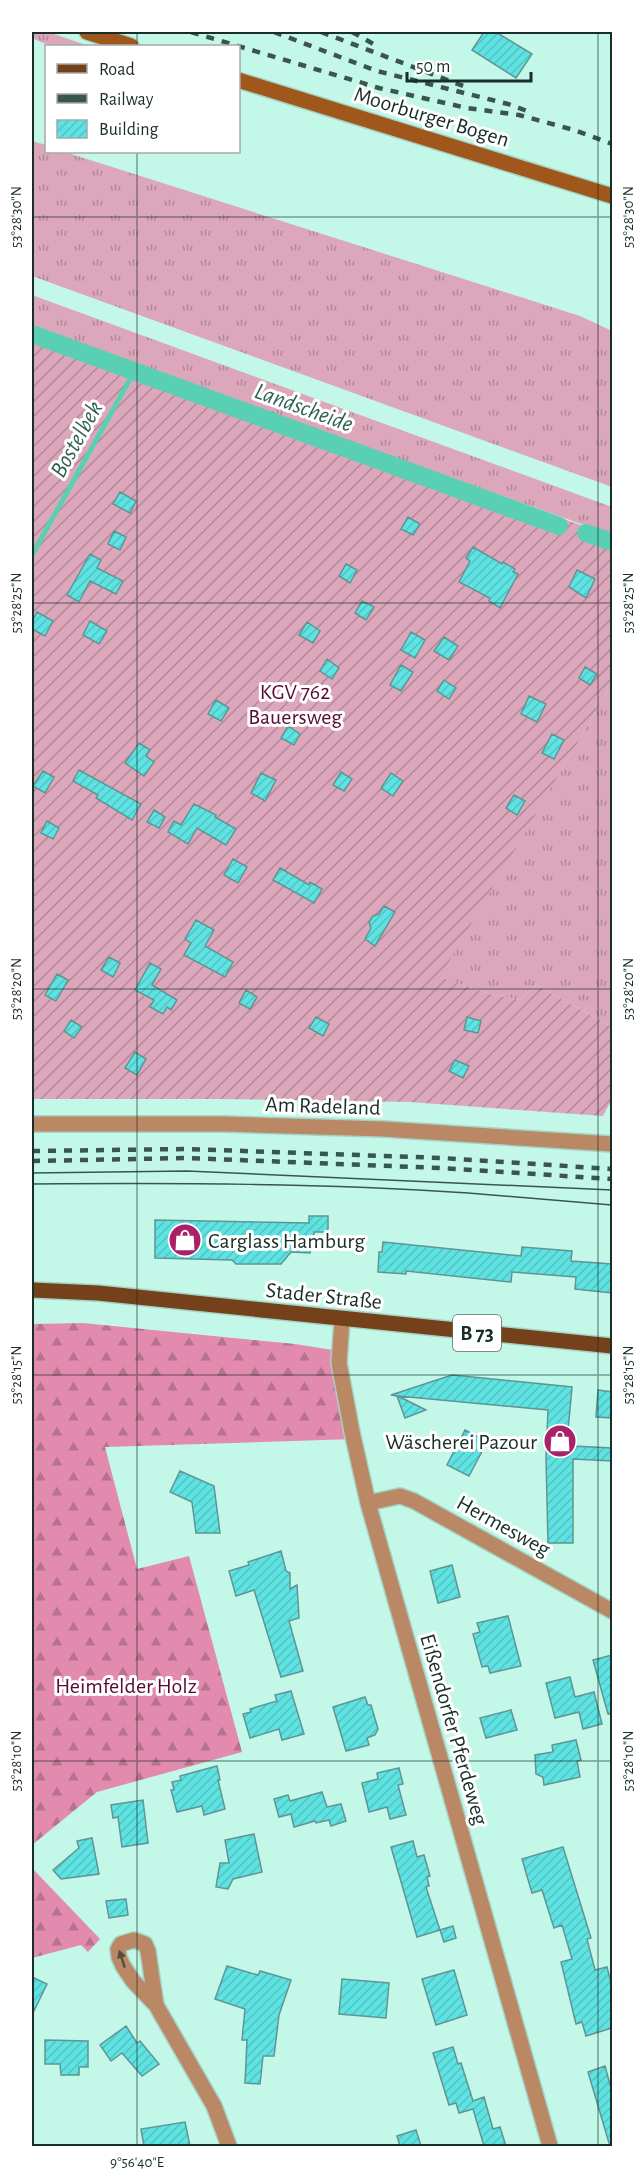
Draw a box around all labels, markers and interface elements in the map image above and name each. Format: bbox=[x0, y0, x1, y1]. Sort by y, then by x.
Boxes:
legend bbox=[45, 45, 240, 153]
scale bar bbox=[407, 45, 532, 83]
text: 50 m bbox=[416, 58, 450, 76]
text: Road bbox=[99, 61, 135, 79]
street label: Moorburger Bogen bbox=[351, 83, 512, 151]
text: Railway bbox=[99, 91, 154, 109]
text: Building bbox=[99, 121, 159, 139]
text: 53°28'30"N bbox=[9, 186, 24, 248]
text: 53°28'30"N bbox=[621, 186, 636, 248]
water label: Landscheide bbox=[251, 379, 356, 437]
water label: Bostelbek bbox=[46, 397, 107, 482]
text: 53°28'25"N bbox=[9, 573, 24, 633]
text: 53°28'25"N bbox=[621, 573, 636, 633]
park label: KGV 762 Bauersweg bbox=[248, 681, 342, 728]
text: 53°28'20"N bbox=[9, 958, 24, 1020]
text: 53°28'20"N bbox=[621, 958, 636, 1020]
street label: Am Radeland bbox=[265, 1093, 381, 1119]
shop icon: Carglass Hamburg bbox=[167, 1222, 203, 1258]
place label: Carglass Hamburg bbox=[208, 1230, 365, 1252]
street label: Stader Straße bbox=[265, 1279, 383, 1313]
road number: B 73 bbox=[453, 1315, 501, 1351]
text: 53°28'15"N bbox=[9, 1345, 24, 1405]
text: 53°28'15"N bbox=[621, 1345, 636, 1405]
shop icon: Wäscherei Pazour bbox=[542, 1423, 578, 1459]
place label: Wäscherei Pazour bbox=[385, 1431, 537, 1453]
street label: Hermesweg bbox=[453, 1491, 554, 1561]
street label: Eißendorfer Pferdeweg bbox=[416, 1631, 492, 1828]
park label: Heimfelder Holz bbox=[55, 1675, 197, 1697]
text: 53°28'10"N bbox=[9, 1731, 24, 1791]
text: 53°28'10"N bbox=[621, 1731, 636, 1791]
one-way arrow bbox=[116, 1949, 126, 1967]
text: 9°56'40"E bbox=[110, 2155, 164, 2170]

